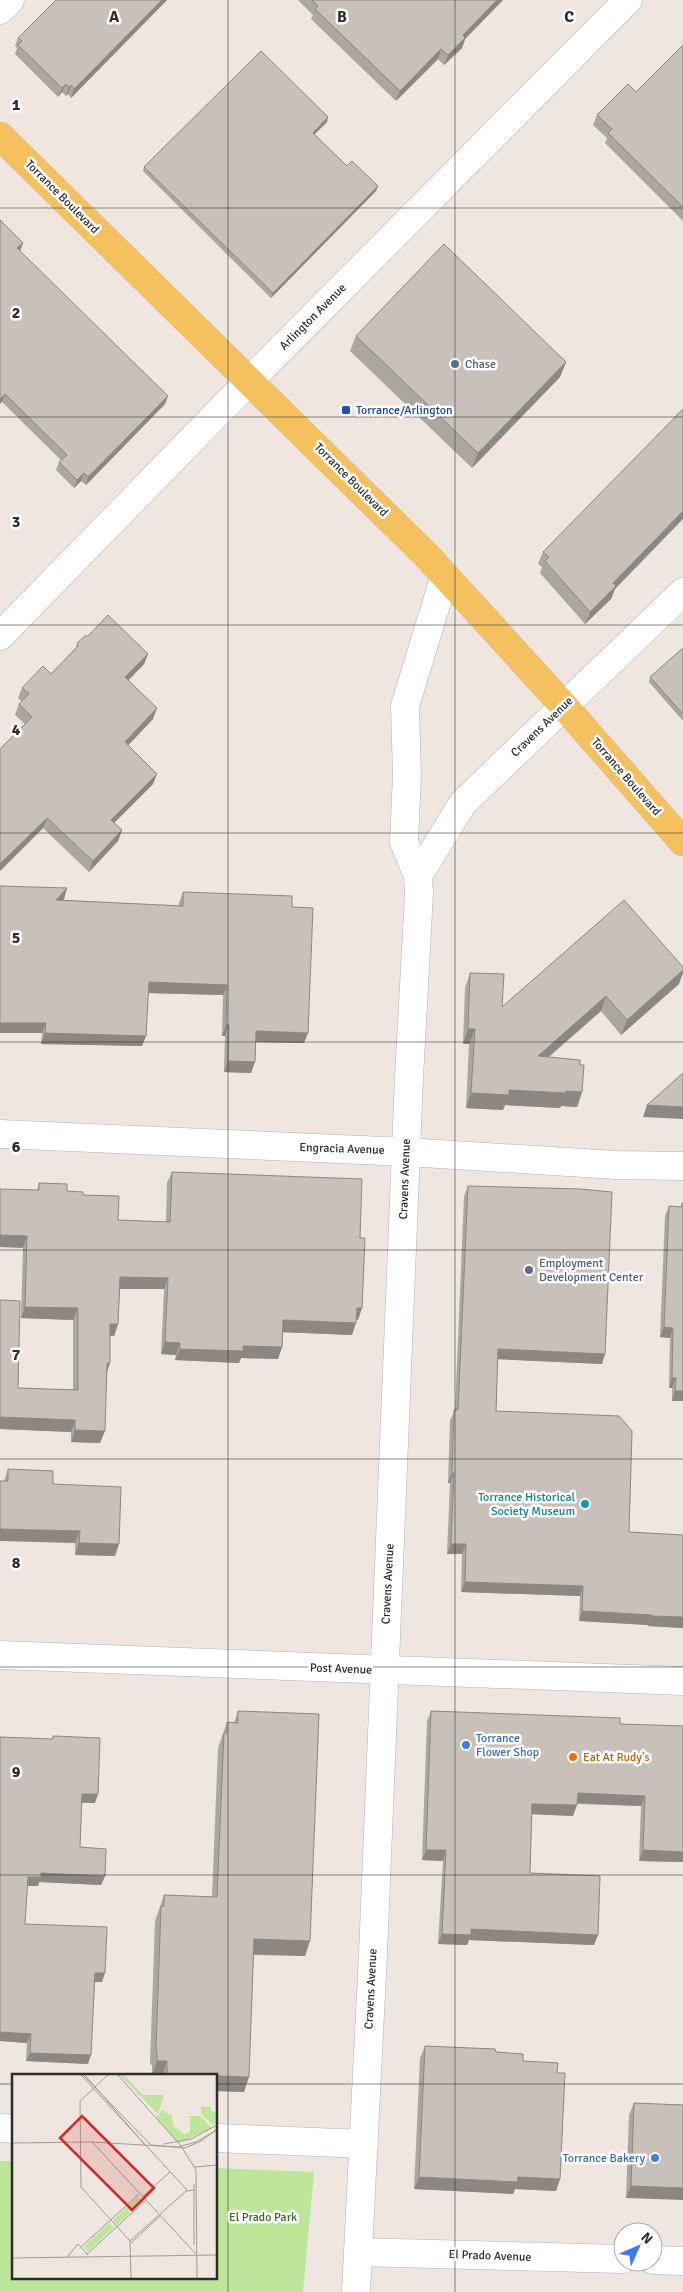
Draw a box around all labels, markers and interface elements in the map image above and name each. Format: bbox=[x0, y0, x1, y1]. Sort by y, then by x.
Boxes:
text: A bbox=[109, 7, 120, 27]
text: B bbox=[337, 7, 347, 27]
text: C bbox=[564, 7, 574, 27]
text: 1 bbox=[12, 95, 21, 115]
street label: Torrance Boulevard bbox=[22, 157, 102, 237]
street label: Arlington Avenue bbox=[276, 280, 350, 354]
text: 2 bbox=[12, 303, 20, 323]
place label: Chase bbox=[465, 357, 496, 372]
marker: Chase bbox=[449, 358, 461, 370]
place label: Torrance/Arlington bbox=[356, 403, 453, 418]
marker: Torrance/Arlington bbox=[340, 404, 352, 416]
street label: Torrance Boulevard bbox=[311, 440, 391, 520]
text: 3 bbox=[12, 512, 20, 532]
street label: Cravens Avenue bbox=[508, 694, 576, 760]
text: 4 bbox=[12, 720, 21, 740]
street label: Torrance Boulevard bbox=[588, 735, 664, 819]
text: 5 bbox=[12, 928, 20, 948]
text: 6 bbox=[12, 1137, 21, 1157]
street label: Cravens Avenue bbox=[396, 1138, 414, 1220]
street label: Engracia Avenue bbox=[299, 1140, 385, 1158]
place label: Employment Development Center bbox=[539, 1256, 644, 1285]
marker: Employment Development Center bbox=[523, 1264, 535, 1276]
text: 7 bbox=[12, 1345, 21, 1365]
place label: Torrance Historical Society Museum bbox=[478, 1490, 575, 1519]
marker: Torrance Historical Society Museum bbox=[579, 1498, 591, 1510]
street label: Cravens Avenue bbox=[378, 1543, 398, 1625]
text: 8 bbox=[12, 1553, 21, 1573]
street label: Post Avenue bbox=[310, 1660, 372, 1678]
place label: Torrance Flower Shop bbox=[476, 1731, 539, 1760]
marker: Torrance Flower Shop bbox=[460, 1739, 472, 1751]
place label: Eat At Rudy's bbox=[583, 1750, 650, 1765]
marker: Eat At Rudy's bbox=[567, 1751, 579, 1763]
text: 9 bbox=[12, 1762, 21, 1782]
street label: Cravens Avenue bbox=[361, 1948, 381, 2030]
inset map bbox=[12, 2074, 218, 2280]
place label: Torrance Bakery bbox=[563, 2151, 645, 2166]
marker: Torrance Bakery bbox=[649, 2152, 661, 2164]
park label: El Prado Park bbox=[229, 2210, 297, 2225]
north arrow bbox=[613, 2222, 663, 2272]
text: N bbox=[637, 2229, 656, 2248]
street label: El Prado Avenue bbox=[448, 2247, 532, 2265]

